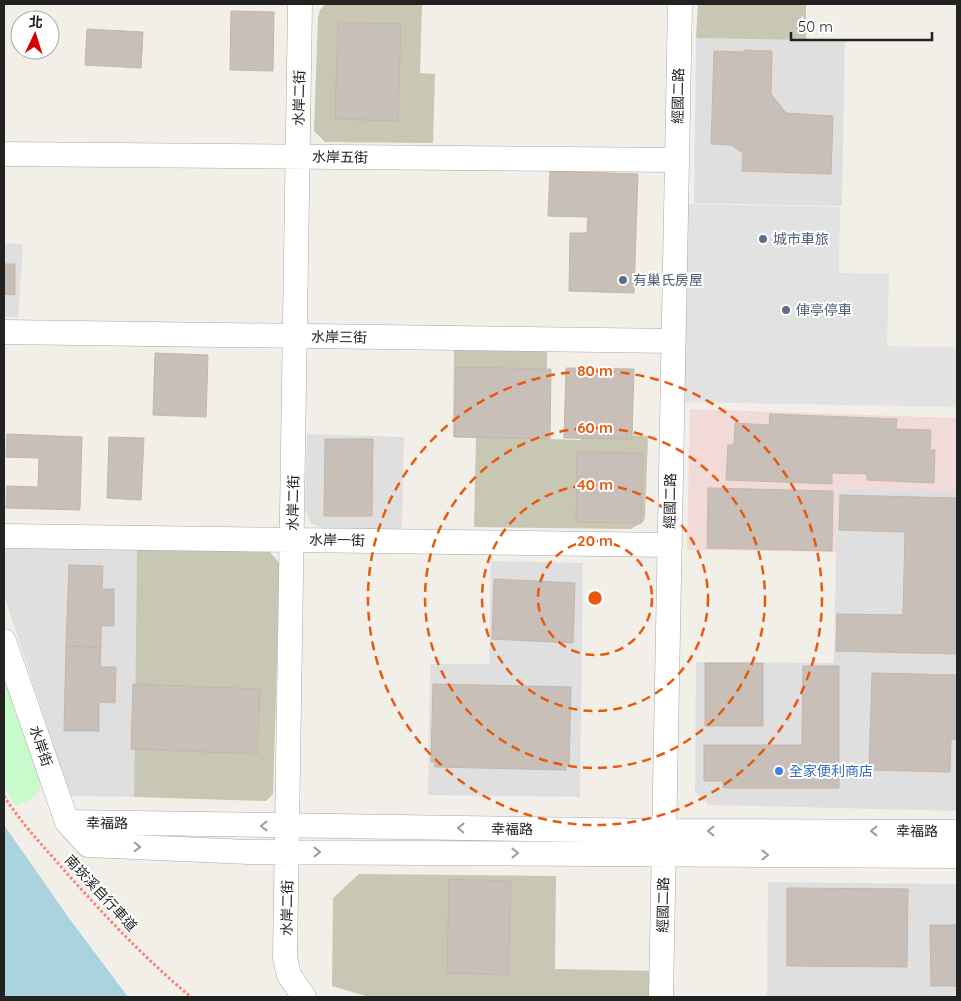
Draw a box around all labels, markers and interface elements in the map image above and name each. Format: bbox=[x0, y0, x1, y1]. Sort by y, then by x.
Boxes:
north arrow bbox=[10, 10, 60, 60]
scale bar bbox=[791, 10, 932, 42]
text: 北 bbox=[28, 13, 44, 31]
text: 50 m bbox=[798, 17, 833, 36]
street label: 經國二路 bbox=[669, 68, 687, 124]
street label: 水岸二街 bbox=[290, 70, 308, 126]
street label: 水岸五街 bbox=[312, 148, 368, 166]
place label: 城市車旅 bbox=[773, 230, 829, 248]
marker: 城市車旅 bbox=[757, 233, 769, 245]
place label: 有巢氏房屋 bbox=[633, 271, 703, 289]
marker: 有巢氏房屋 bbox=[617, 274, 629, 286]
place label: 俥亭停車 bbox=[796, 301, 852, 319]
marker: 俥亭停車 bbox=[780, 304, 792, 316]
street label: 水岸三街 bbox=[311, 328, 367, 346]
text: 80 m bbox=[577, 361, 613, 380]
text: 60 m bbox=[577, 418, 613, 437]
street label: 經國二路 bbox=[661, 473, 679, 529]
street label: 水岸二街 bbox=[284, 475, 302, 531]
text: 40 m bbox=[577, 475, 613, 494]
street label: 水岸一街 bbox=[309, 531, 365, 549]
text: 20 m bbox=[577, 531, 613, 550]
centre of rings bbox=[586, 589, 604, 607]
street label: 水岸街 bbox=[26, 723, 56, 769]
place label: 全家便利商店 bbox=[789, 762, 873, 780]
marker: 全家便利商店 bbox=[773, 765, 785, 777]
street label: 幸福路 bbox=[86, 814, 128, 832]
street label: 幸福路 bbox=[491, 820, 533, 838]
one-way arrow bbox=[259, 821, 267, 831]
street label: 幸福路 bbox=[896, 822, 938, 840]
one-way arrow bbox=[457, 823, 464, 833]
one-way arrow bbox=[707, 826, 714, 836]
one-way arrow bbox=[869, 826, 877, 836]
one-way arrow bbox=[133, 842, 141, 853]
one-way arrow bbox=[314, 847, 321, 857]
one-way arrow bbox=[511, 848, 519, 858]
one-way arrow bbox=[761, 850, 769, 860]
street label: 南崁溪自行車道 bbox=[61, 851, 141, 935]
street label: 經國二路 bbox=[654, 877, 672, 933]
street label: 水岸二街 bbox=[278, 880, 296, 936]

